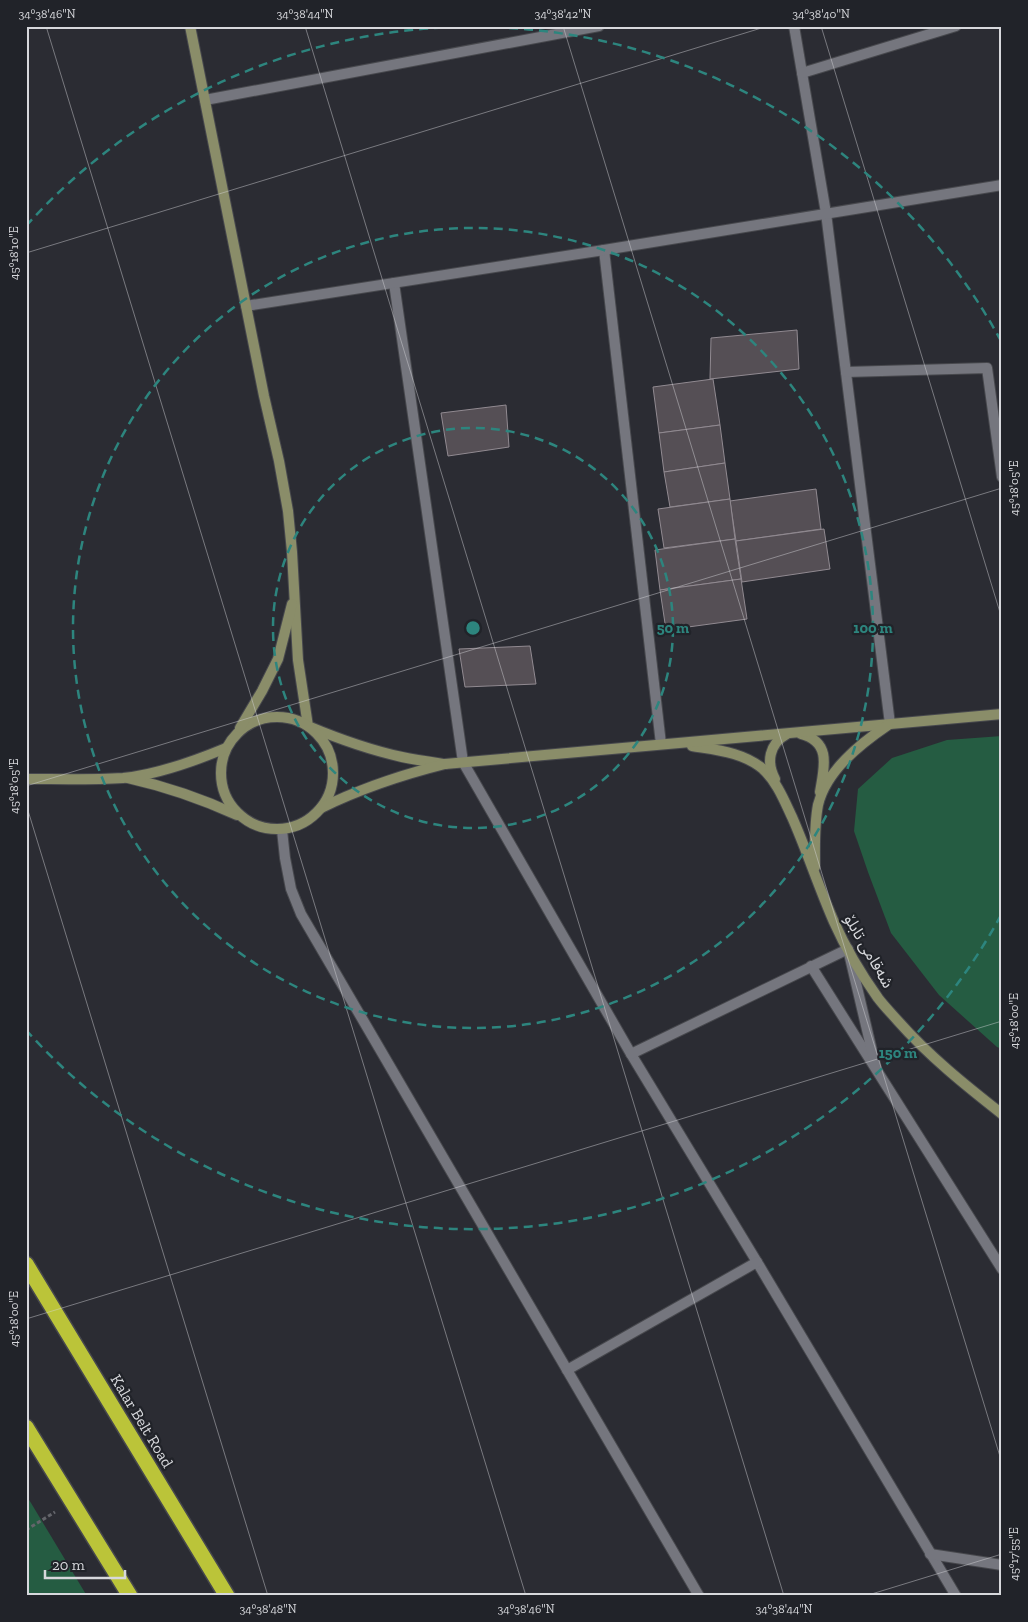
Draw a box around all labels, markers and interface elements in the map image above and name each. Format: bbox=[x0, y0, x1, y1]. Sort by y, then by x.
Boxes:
text: 34°38'46"N bbox=[18, 7, 76, 21]
text: 34°38'44"N bbox=[277, 7, 334, 21]
text: 34°38'42"N bbox=[535, 7, 592, 21]
text: 34°38'40"N bbox=[792, 7, 850, 21]
text: 45°18'10"E bbox=[7, 226, 21, 280]
text: 45°18'05"E bbox=[1007, 460, 1021, 516]
centre of rings bbox=[464, 619, 482, 637]
text: 50 m bbox=[657, 619, 689, 637]
text: 100 m bbox=[853, 619, 893, 637]
text: 45°18'05"E bbox=[7, 758, 21, 814]
street label: شەقامی تابلۆ bbox=[840, 911, 898, 991]
text: 45°18'00"E bbox=[1007, 993, 1021, 1049]
text: 150 m bbox=[879, 1044, 917, 1062]
text: 45°18'00"E bbox=[7, 1291, 21, 1347]
street label: Kalar Belt Road bbox=[107, 1371, 177, 1471]
text: 45°17'55"E bbox=[1007, 1527, 1021, 1581]
scale bar bbox=[45, 1547, 125, 1579]
text: 20 m bbox=[52, 1556, 85, 1574]
text: 34°38'48"N bbox=[239, 1602, 297, 1616]
text: 34°38'46"N bbox=[497, 1602, 555, 1616]
text: 34°38'44"N bbox=[756, 1602, 813, 1616]

